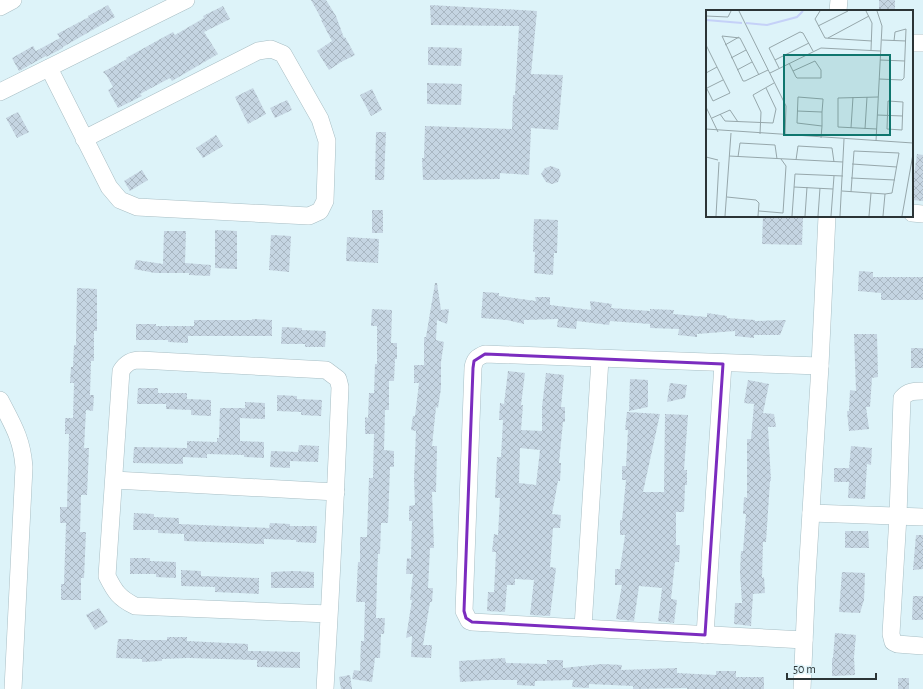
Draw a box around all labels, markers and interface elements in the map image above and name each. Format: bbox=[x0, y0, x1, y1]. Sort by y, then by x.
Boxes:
inset map bbox=[706, 10, 913, 217]
scale bar bbox=[787, 655, 876, 681]
text: 50 m bbox=[793, 663, 816, 675]

